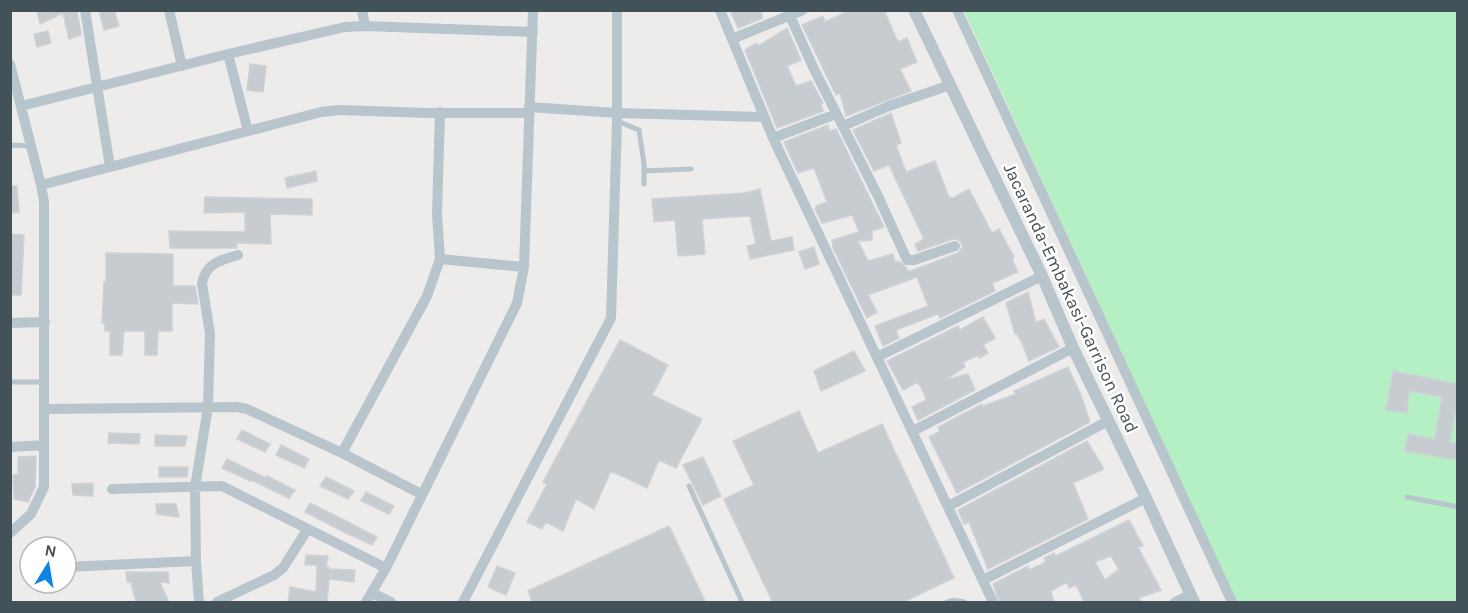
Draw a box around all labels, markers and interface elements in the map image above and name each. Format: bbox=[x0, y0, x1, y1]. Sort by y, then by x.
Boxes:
street label: Jacaranda-Embakasi-Garrison Road bbox=[999, 160, 1143, 436]
north arrow bbox=[18, 535, 78, 595]
text: N bbox=[43, 540, 58, 561]

